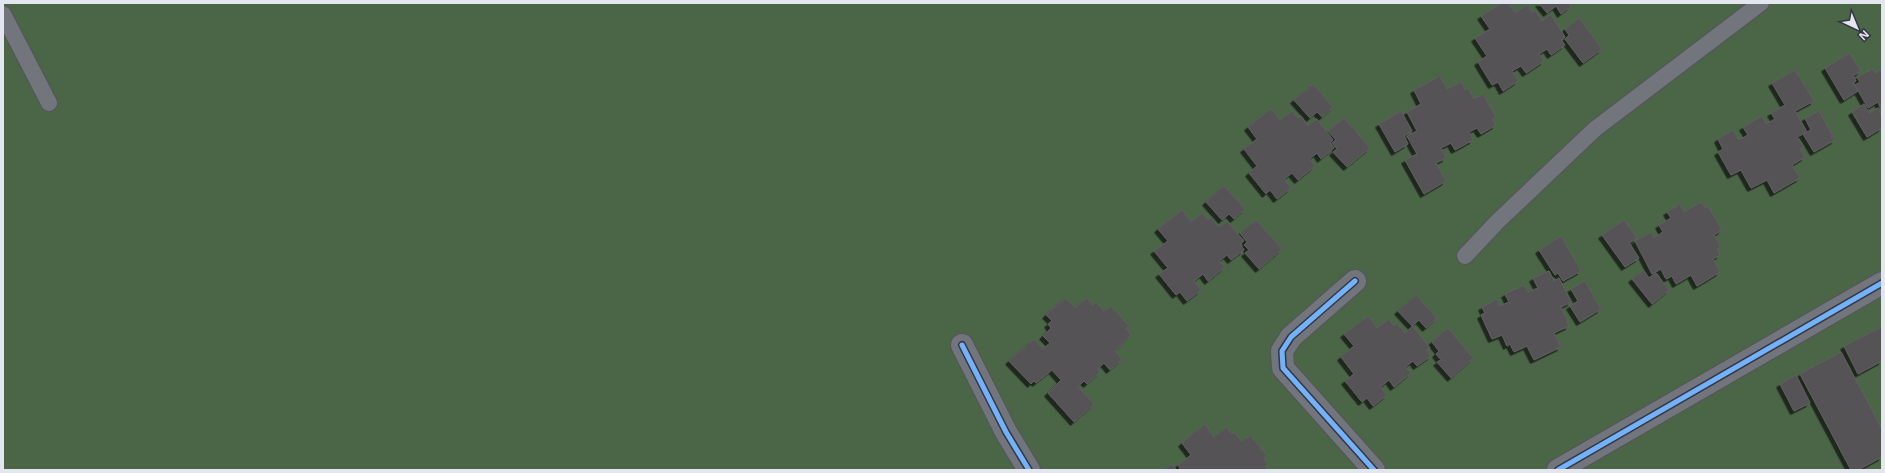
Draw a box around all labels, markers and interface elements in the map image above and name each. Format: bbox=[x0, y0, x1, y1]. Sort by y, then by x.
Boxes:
north arrow bbox=[1837, 8, 1877, 48]
text: N bbox=[1856, 27, 1873, 44]

